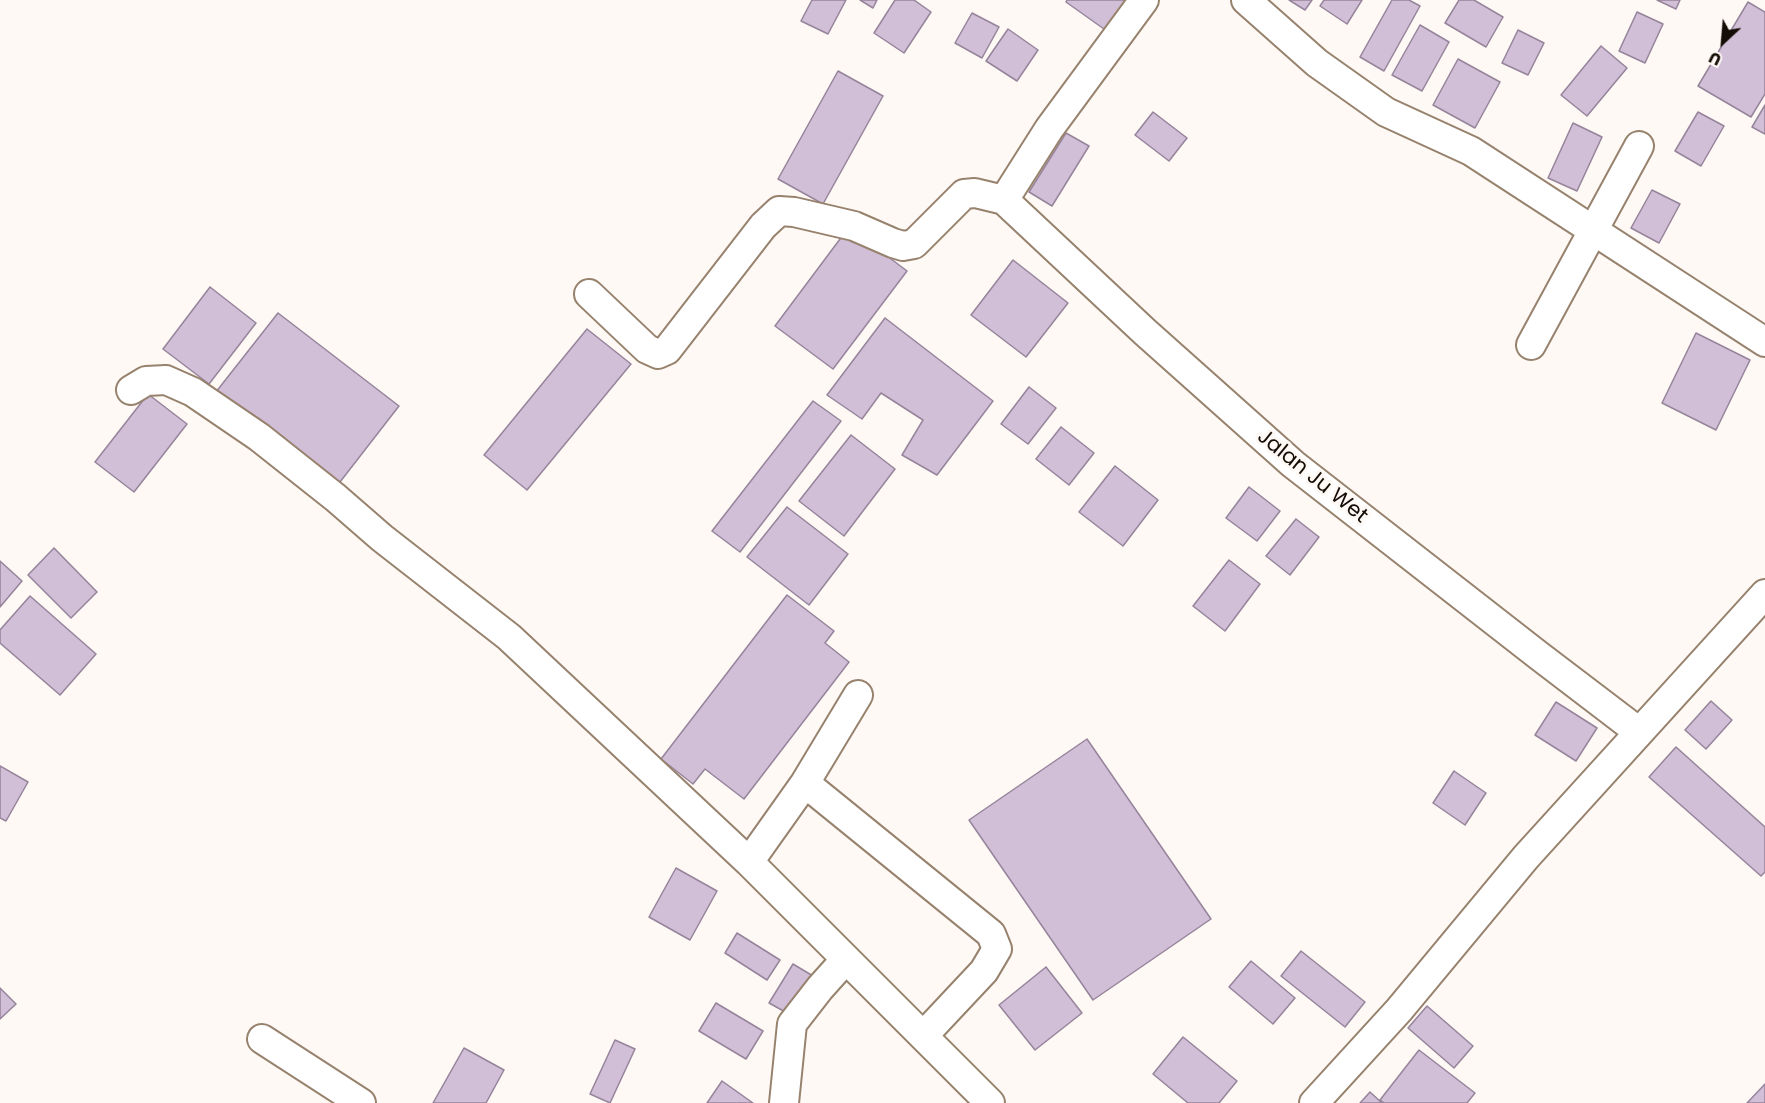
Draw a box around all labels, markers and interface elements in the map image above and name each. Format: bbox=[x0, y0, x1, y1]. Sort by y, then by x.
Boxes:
north arrow bbox=[1693, 12, 1753, 72]
text: U bbox=[1705, 46, 1725, 71]
street label: Jalan Ju Wet bbox=[1252, 425, 1372, 529]

